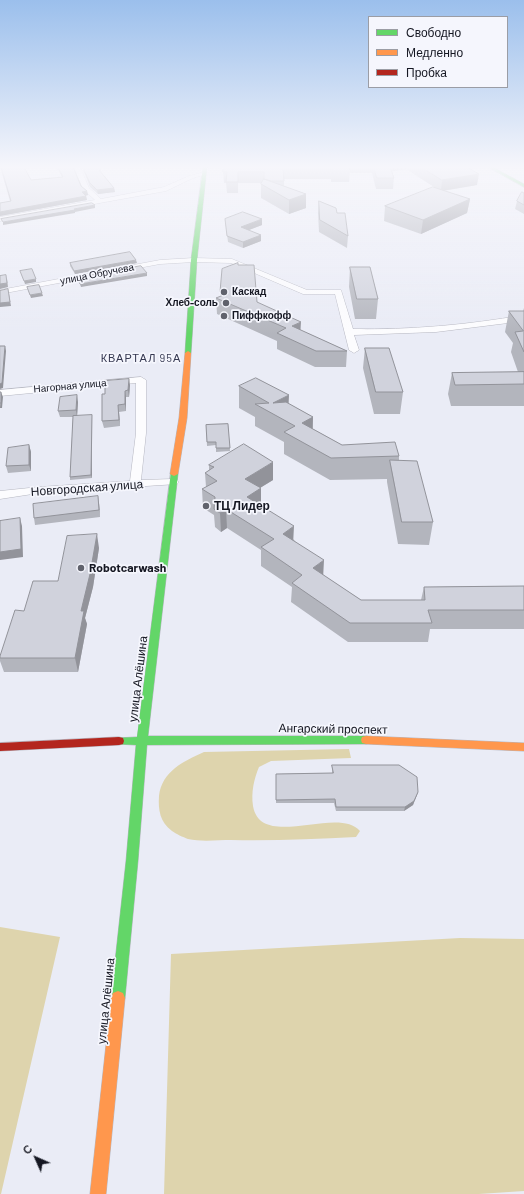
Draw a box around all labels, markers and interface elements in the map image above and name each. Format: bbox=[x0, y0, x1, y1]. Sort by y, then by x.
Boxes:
legend bbox=[368, 16, 508, 88]
text: Свободно bbox=[406, 25, 461, 39]
text: Медленно bbox=[406, 45, 463, 59]
text: Пробка bbox=[406, 65, 447, 79]
street label: улица Обручева bbox=[59, 261, 135, 287]
place label: Каскад bbox=[232, 286, 266, 298]
marker: Каскад bbox=[219, 287, 229, 297]
place label: Хлеб-соль bbox=[165, 297, 218, 309]
marker: Хлеб-соль bbox=[221, 298, 231, 308]
place label: Пиффкофф bbox=[232, 310, 291, 322]
marker: Пиффкофф bbox=[219, 311, 229, 321]
district label: КВАРТАЛ 95А bbox=[101, 351, 181, 365]
street label: Нагорная улица bbox=[33, 377, 107, 395]
street label: Новгородская улица bbox=[30, 477, 144, 499]
place label: ТЦ Лидер bbox=[214, 499, 270, 513]
marker: ТЦ Лидер bbox=[201, 501, 211, 511]
place label: Robotcarwash bbox=[89, 561, 166, 575]
marker: Robotcarwash bbox=[76, 563, 86, 573]
street label: улица Алёшина bbox=[126, 635, 150, 723]
street label: Ангарский проспект bbox=[278, 721, 388, 737]
street label: улица Алёшина bbox=[94, 957, 118, 1045]
north arrow bbox=[16, 1138, 56, 1178]
text: С bbox=[20, 1142, 35, 1157]

